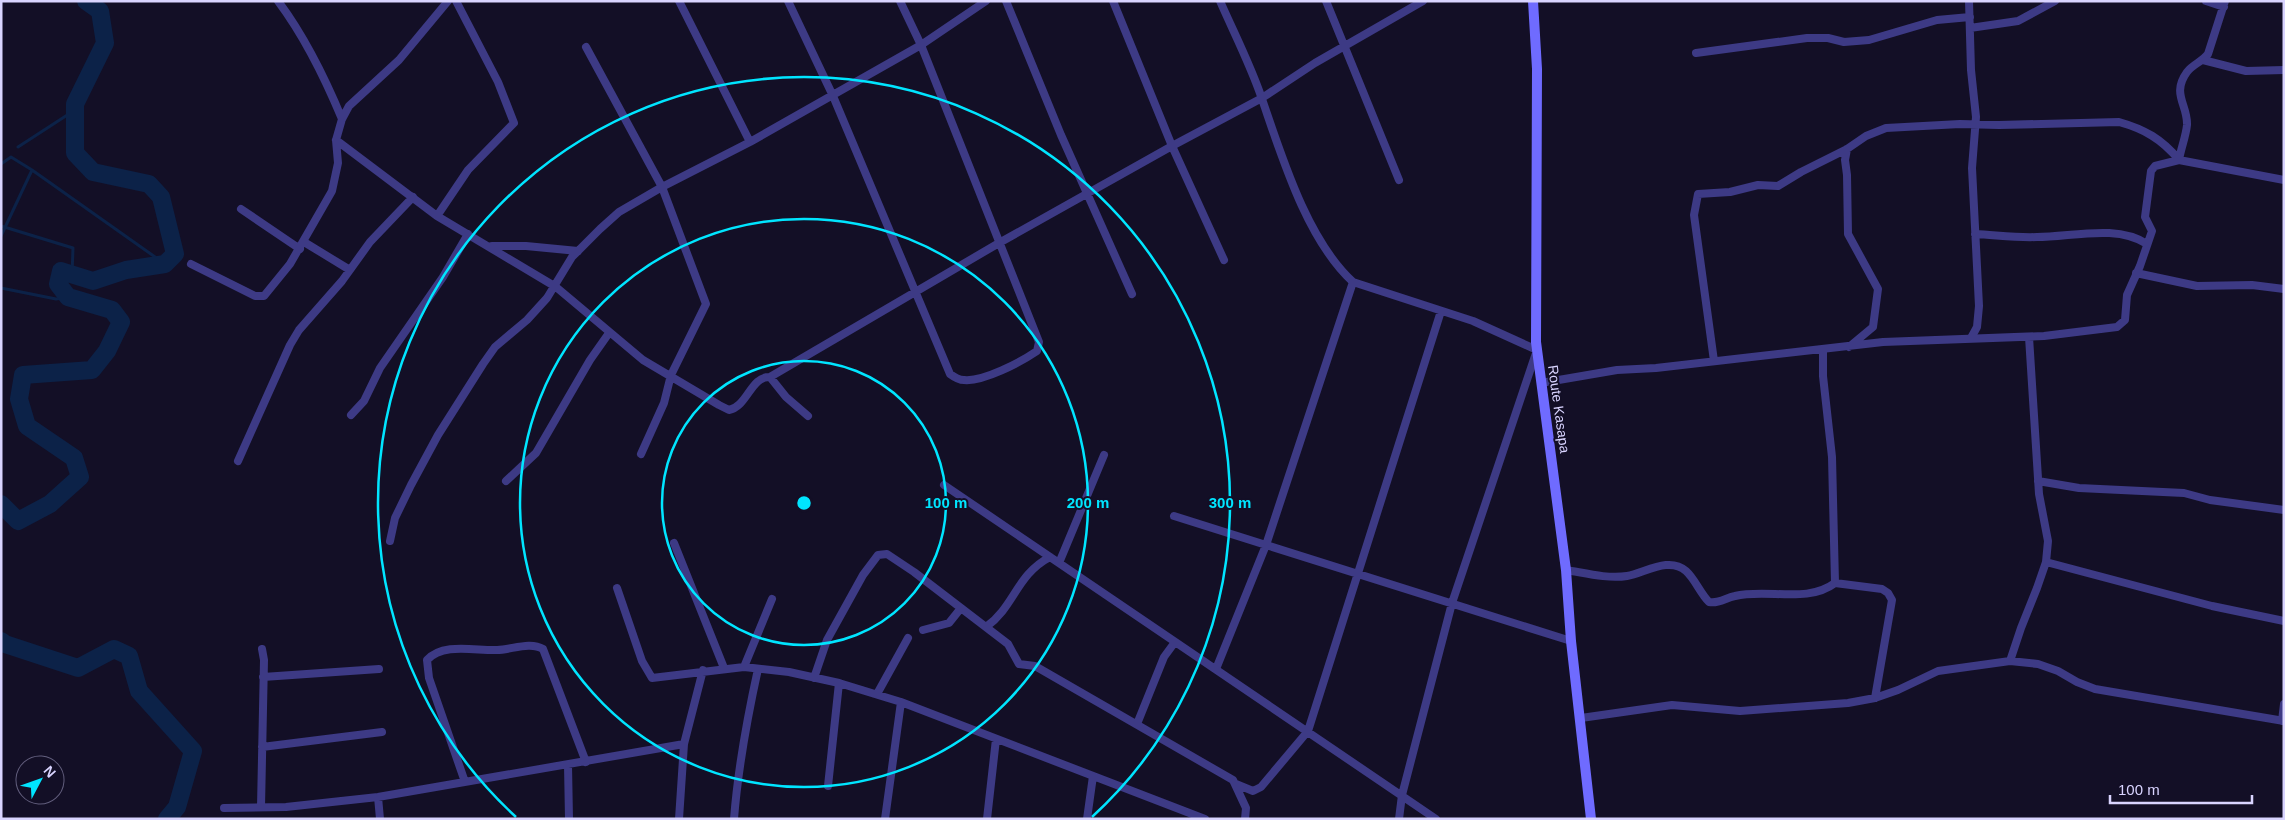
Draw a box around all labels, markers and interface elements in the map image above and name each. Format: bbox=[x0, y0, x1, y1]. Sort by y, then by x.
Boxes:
street label: Route Kasapa bbox=[1545, 364, 1573, 454]
centre of rings bbox=[795, 494, 813, 512]
text: 100 m bbox=[925, 494, 967, 511]
text: 200 m bbox=[1067, 494, 1109, 511]
text: 300 m bbox=[1209, 494, 1251, 511]
north arrow bbox=[15, 755, 65, 805]
text: N bbox=[40, 762, 59, 781]
scale bar bbox=[2110, 772, 2252, 804]
text: 100 m bbox=[2118, 781, 2160, 798]

